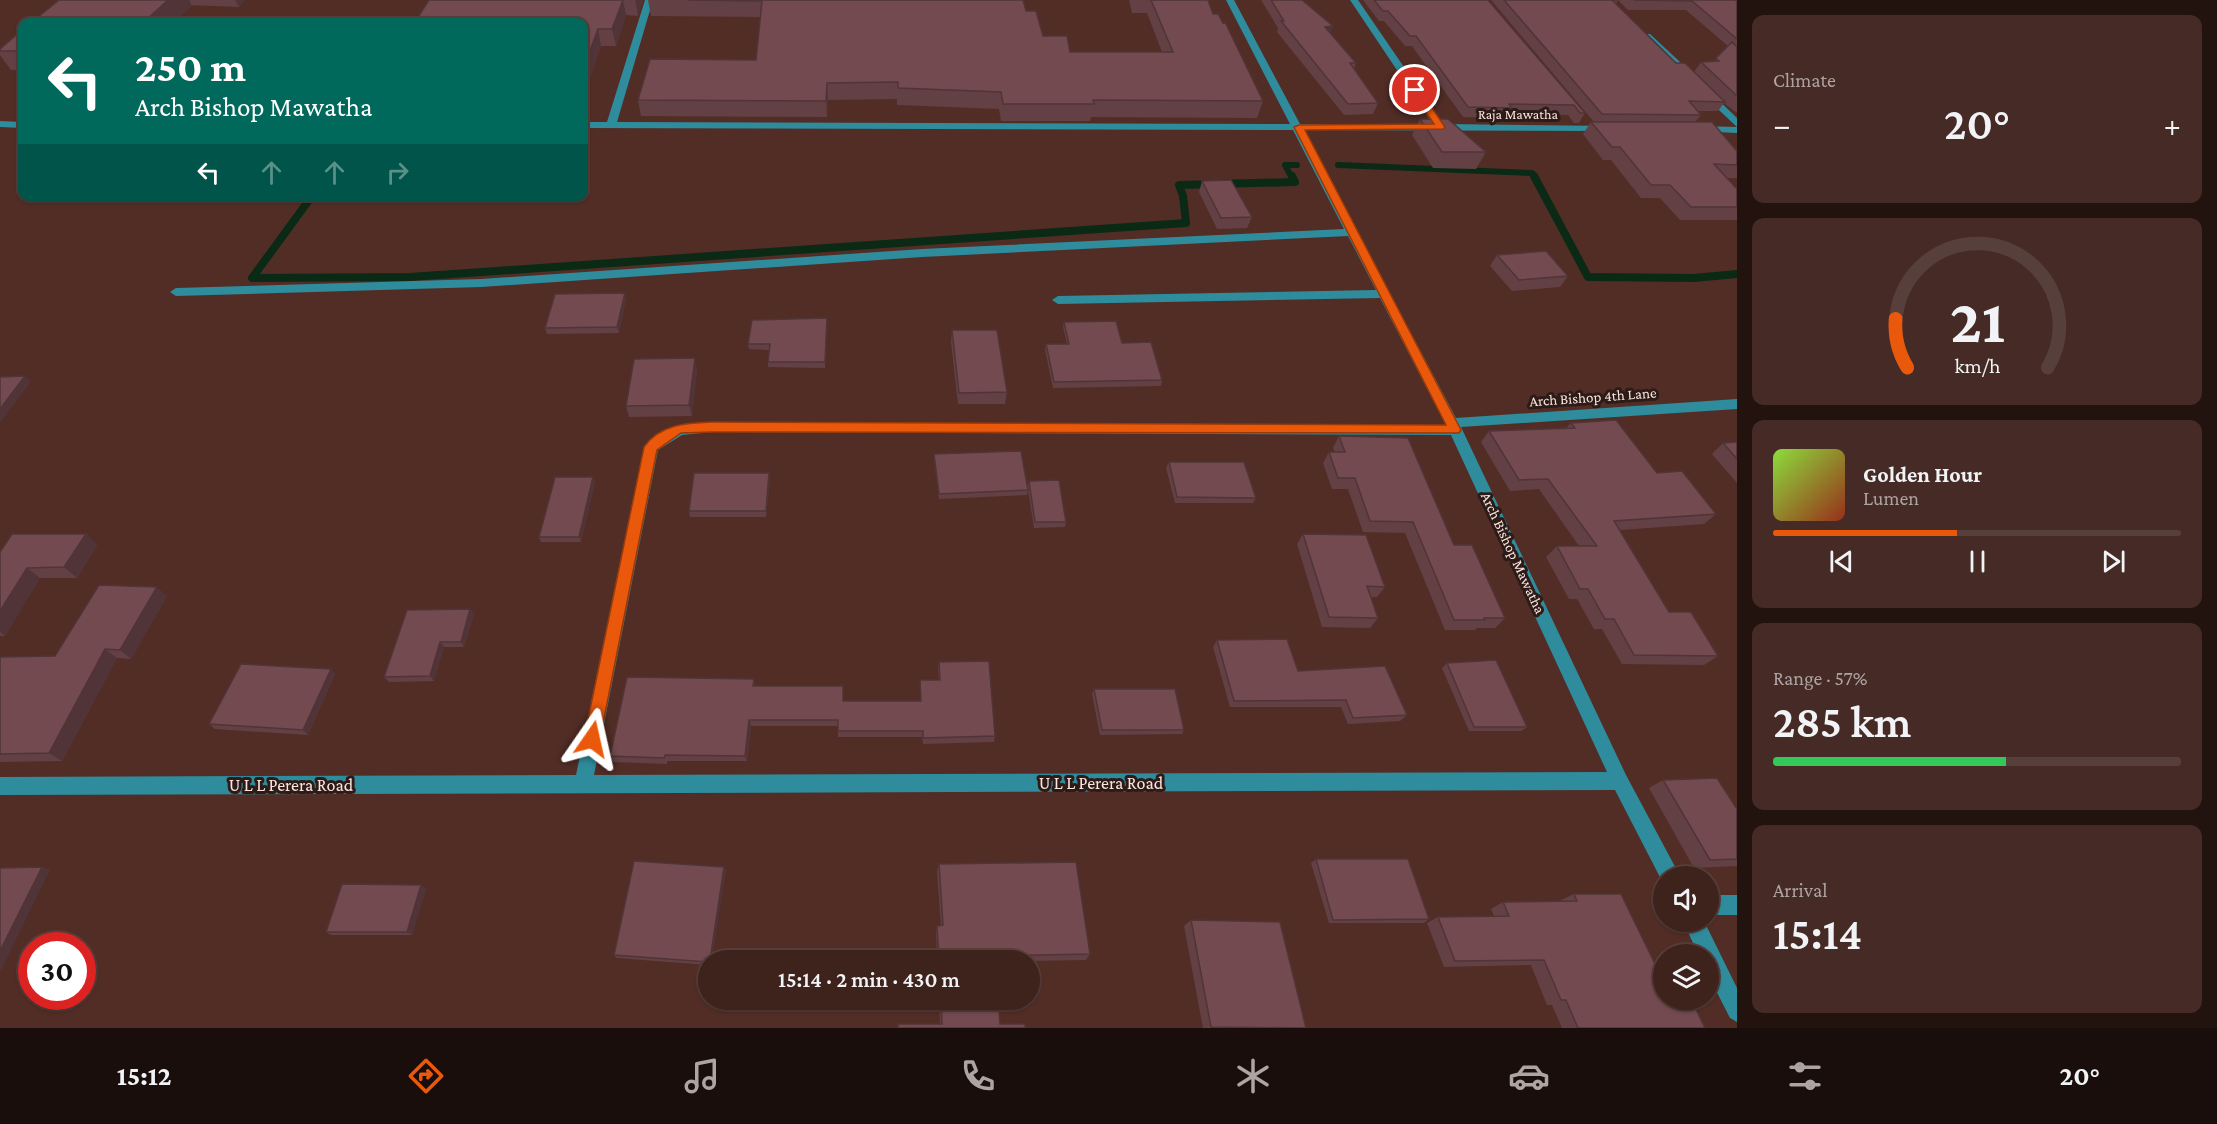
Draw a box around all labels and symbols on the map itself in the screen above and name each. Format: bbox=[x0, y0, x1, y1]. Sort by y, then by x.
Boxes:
pin bbox=[1389, 64, 1440, 115]
street label: Raja Mawatha bbox=[1478, 106, 1559, 123]
street label: Arch Bishop 4th Lane bbox=[1529, 385, 1658, 410]
street label: Arch Bishop Mawatha bbox=[1477, 490, 1548, 617]
position arrow bbox=[560, 707, 624, 771]
street label: U L L Perera Road bbox=[1039, 773, 1164, 793]
street label: U L L Perera Road bbox=[229, 775, 354, 795]
speed limit sign: 30 bbox=[18, 932, 96, 1010]

